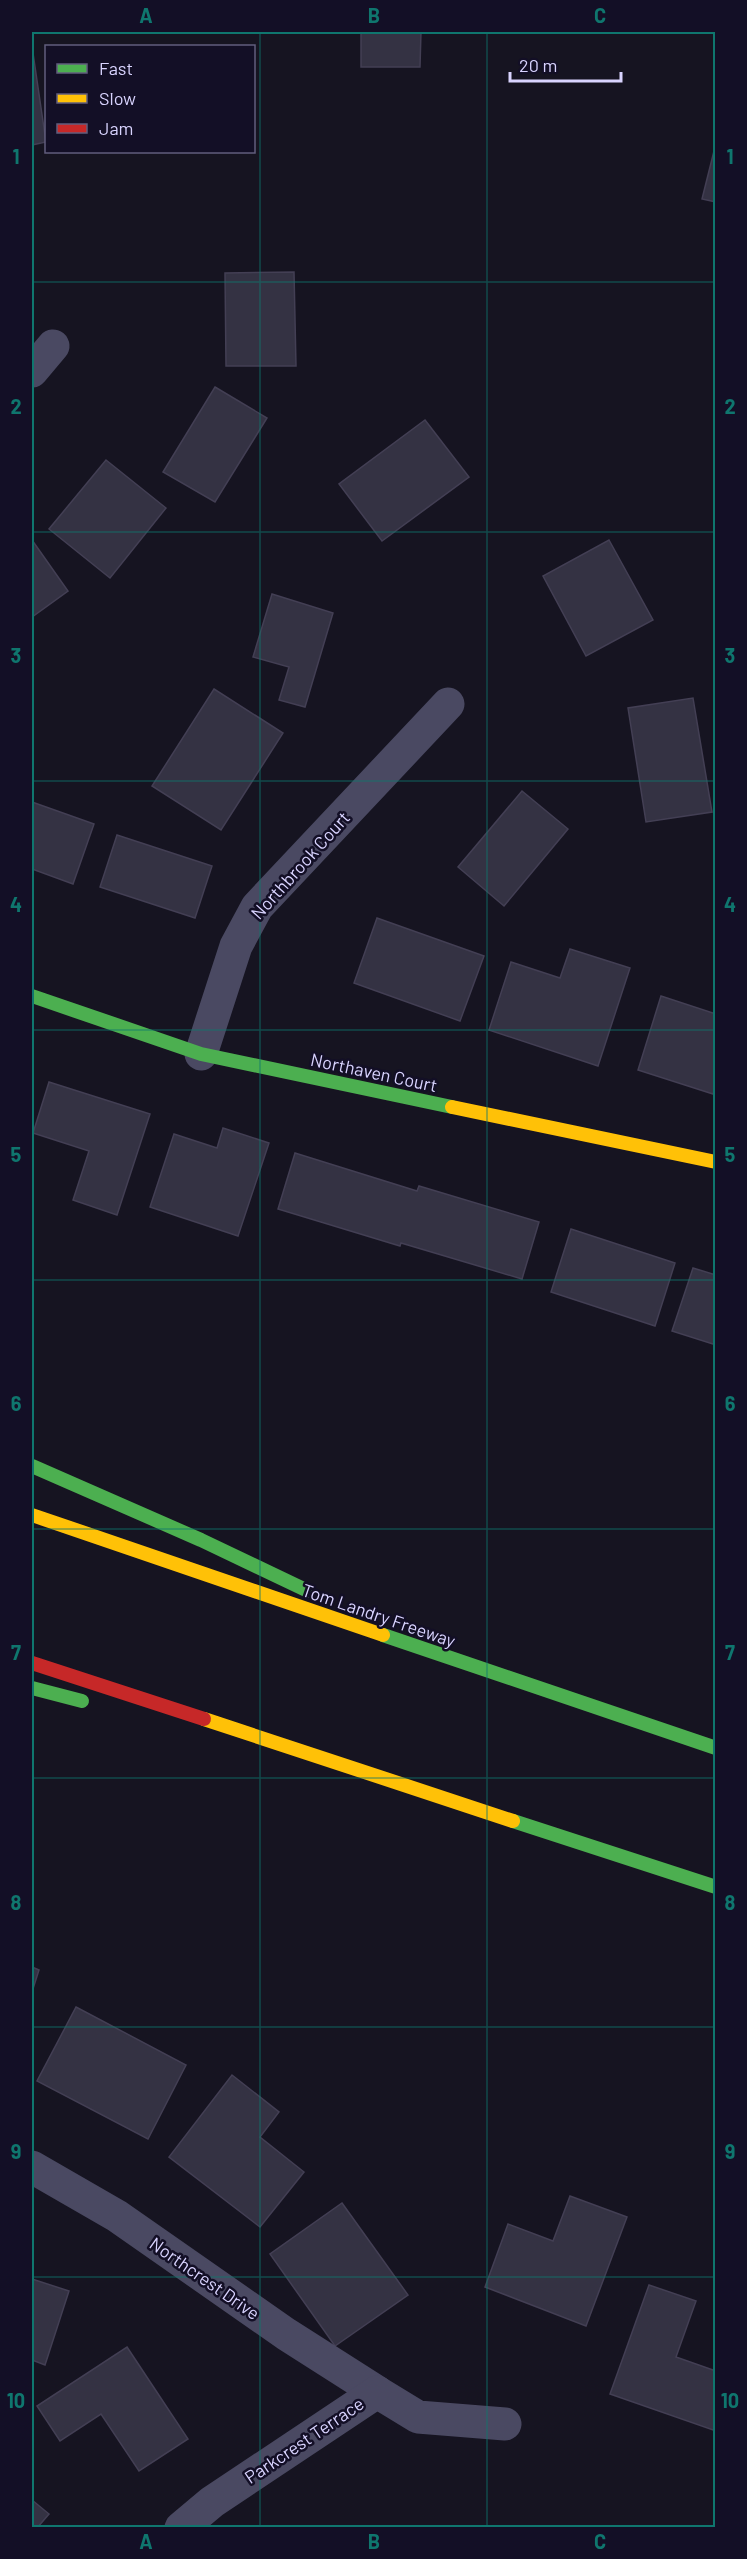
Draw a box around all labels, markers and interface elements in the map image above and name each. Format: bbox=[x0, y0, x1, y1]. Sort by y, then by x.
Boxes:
text: A bbox=[139, 3, 153, 27]
text: B bbox=[368, 3, 380, 27]
text: C bbox=[594, 3, 606, 27]
legend bbox=[45, 45, 255, 153]
scale bar bbox=[510, 45, 621, 83]
text: 20 m bbox=[519, 54, 557, 76]
text: Fast bbox=[99, 57, 133, 79]
text: Slow bbox=[99, 87, 136, 109]
text: Jam bbox=[99, 117, 133, 139]
text: 1 bbox=[12, 144, 20, 168]
text: 1 bbox=[726, 144, 734, 168]
text: 2 bbox=[10, 394, 22, 418]
text: 2 bbox=[724, 394, 736, 418]
text: 3 bbox=[11, 643, 21, 667]
text: 3 bbox=[725, 643, 735, 667]
street label: Northbrook Court bbox=[246, 807, 354, 923]
text: 4 bbox=[10, 892, 22, 916]
text: 4 bbox=[724, 892, 736, 916]
street label: Northaven Court bbox=[309, 1048, 439, 1096]
text: 5 bbox=[11, 1142, 22, 1166]
text: 5 bbox=[725, 1142, 736, 1166]
text: 6 bbox=[11, 1391, 22, 1415]
text: 6 bbox=[725, 1391, 736, 1415]
street label: Tom Landry Freeway bbox=[299, 1578, 459, 1652]
text: 7 bbox=[11, 1640, 21, 1664]
text: 7 bbox=[725, 1640, 735, 1664]
text: 8 bbox=[11, 1890, 22, 1914]
text: 8 bbox=[725, 1890, 736, 1914]
text: 9 bbox=[11, 2139, 21, 2163]
text: 9 bbox=[725, 2139, 735, 2163]
street label: Northcrest Drive bbox=[146, 2232, 264, 2324]
text: 10 bbox=[7, 2388, 25, 2412]
text: 10 bbox=[721, 2388, 739, 2412]
street label: Parkcrest Terrace bbox=[240, 2392, 368, 2488]
text: A bbox=[139, 2529, 153, 2553]
text: B bbox=[368, 2529, 380, 2553]
text: C bbox=[594, 2529, 606, 2553]

